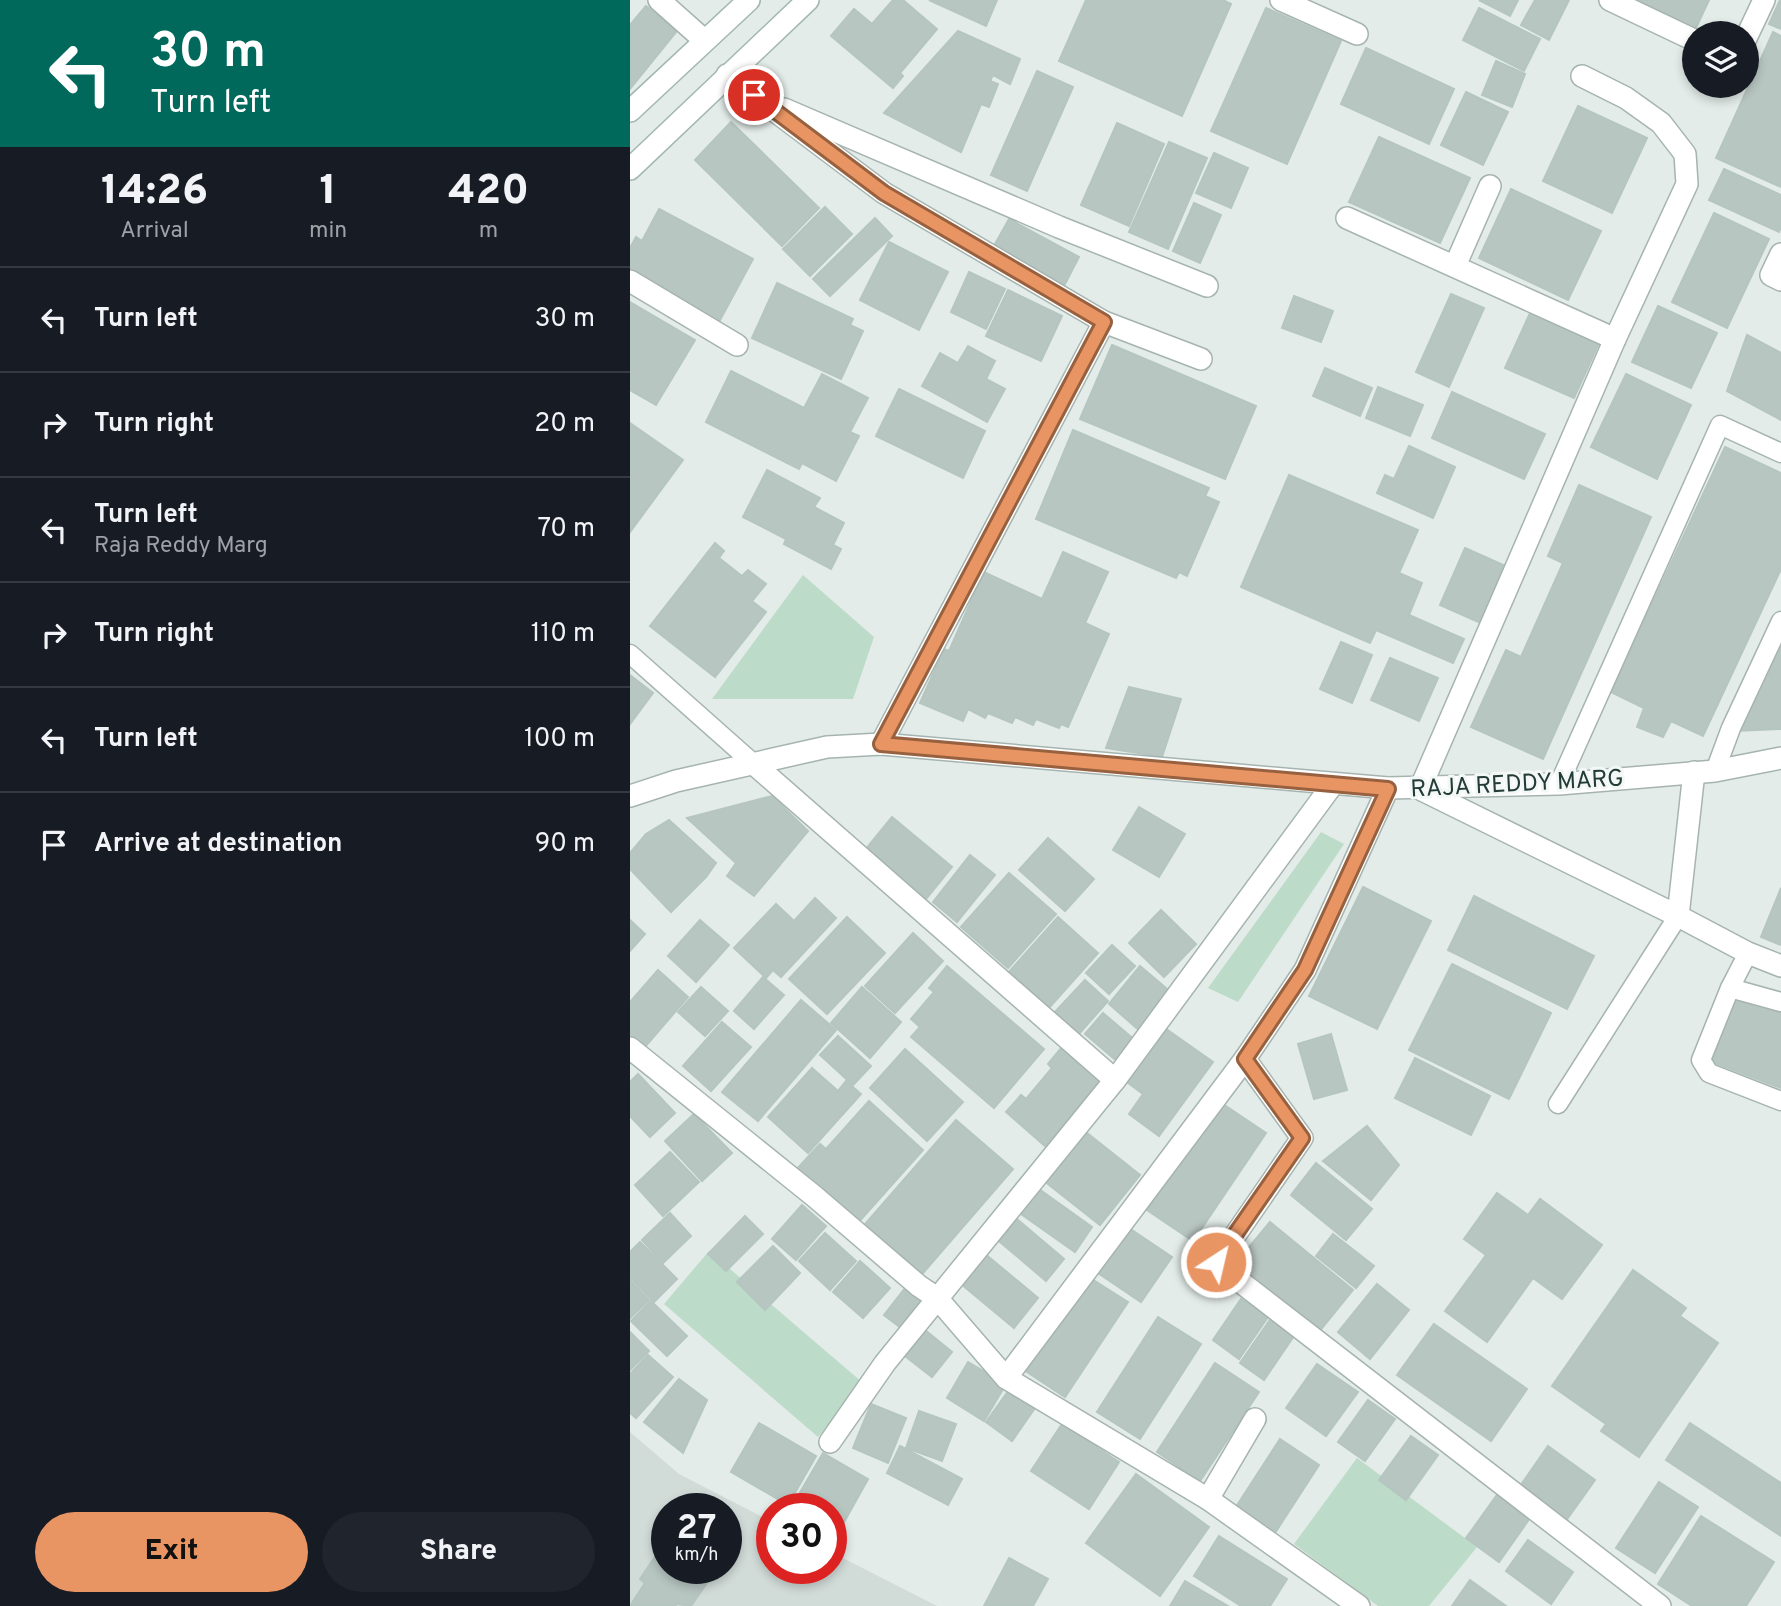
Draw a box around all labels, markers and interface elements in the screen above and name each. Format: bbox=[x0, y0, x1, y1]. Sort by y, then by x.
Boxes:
map controls bbox=[1682, 21, 1759, 98]
button: layers bbox=[1682, 21, 1759, 98]
text: 30 m bbox=[150, 23, 266, 85]
icon: left bbox=[35, 28, 126, 119]
pin bbox=[724, 65, 784, 125]
icon: arrive bbox=[735, 76, 773, 114]
text: Turn left bbox=[150, 84, 271, 124]
text: 14:26 bbox=[101, 166, 208, 219]
text: 1 bbox=[319, 166, 337, 219]
text: 420 bbox=[448, 166, 529, 219]
text: Arrival bbox=[120, 217, 189, 246]
text: min bbox=[309, 217, 347, 246]
text: m bbox=[479, 217, 498, 246]
icon: left bbox=[35, 301, 73, 339]
text: Turn left bbox=[94, 303, 198, 336]
text: 30 m bbox=[535, 303, 595, 336]
icon: right bbox=[35, 406, 73, 444]
text: Turn right bbox=[94, 408, 214, 441]
text: 20 m bbox=[534, 408, 595, 441]
text: Turn left bbox=[94, 499, 198, 532]
icon: left bbox=[35, 511, 73, 549]
text: 70 m bbox=[537, 513, 595, 546]
text: Raja Reddy Marg bbox=[94, 532, 268, 561]
icon: right bbox=[35, 616, 73, 654]
text: Turn right bbox=[94, 618, 214, 651]
text: 110 m bbox=[531, 618, 595, 651]
icon: left bbox=[35, 721, 73, 759]
text: Turn left bbox=[94, 723, 198, 756]
text: 100 m bbox=[524, 723, 595, 756]
street label: RAJA REDDY MARG bbox=[1410, 764, 1624, 806]
icon: arrive bbox=[35, 826, 73, 864]
text: Arrive at destination bbox=[94, 828, 342, 861]
text: 90 m bbox=[535, 828, 595, 861]
position arrow bbox=[1179, 1225, 1253, 1299]
speed limit sign: 30 bbox=[756, 1493, 847, 1584]
text: 27 bbox=[677, 1507, 716, 1551]
button: Exit bbox=[35, 1512, 308, 1592]
button: Share bbox=[322, 1512, 595, 1592]
text: km/h bbox=[675, 1544, 718, 1567]

